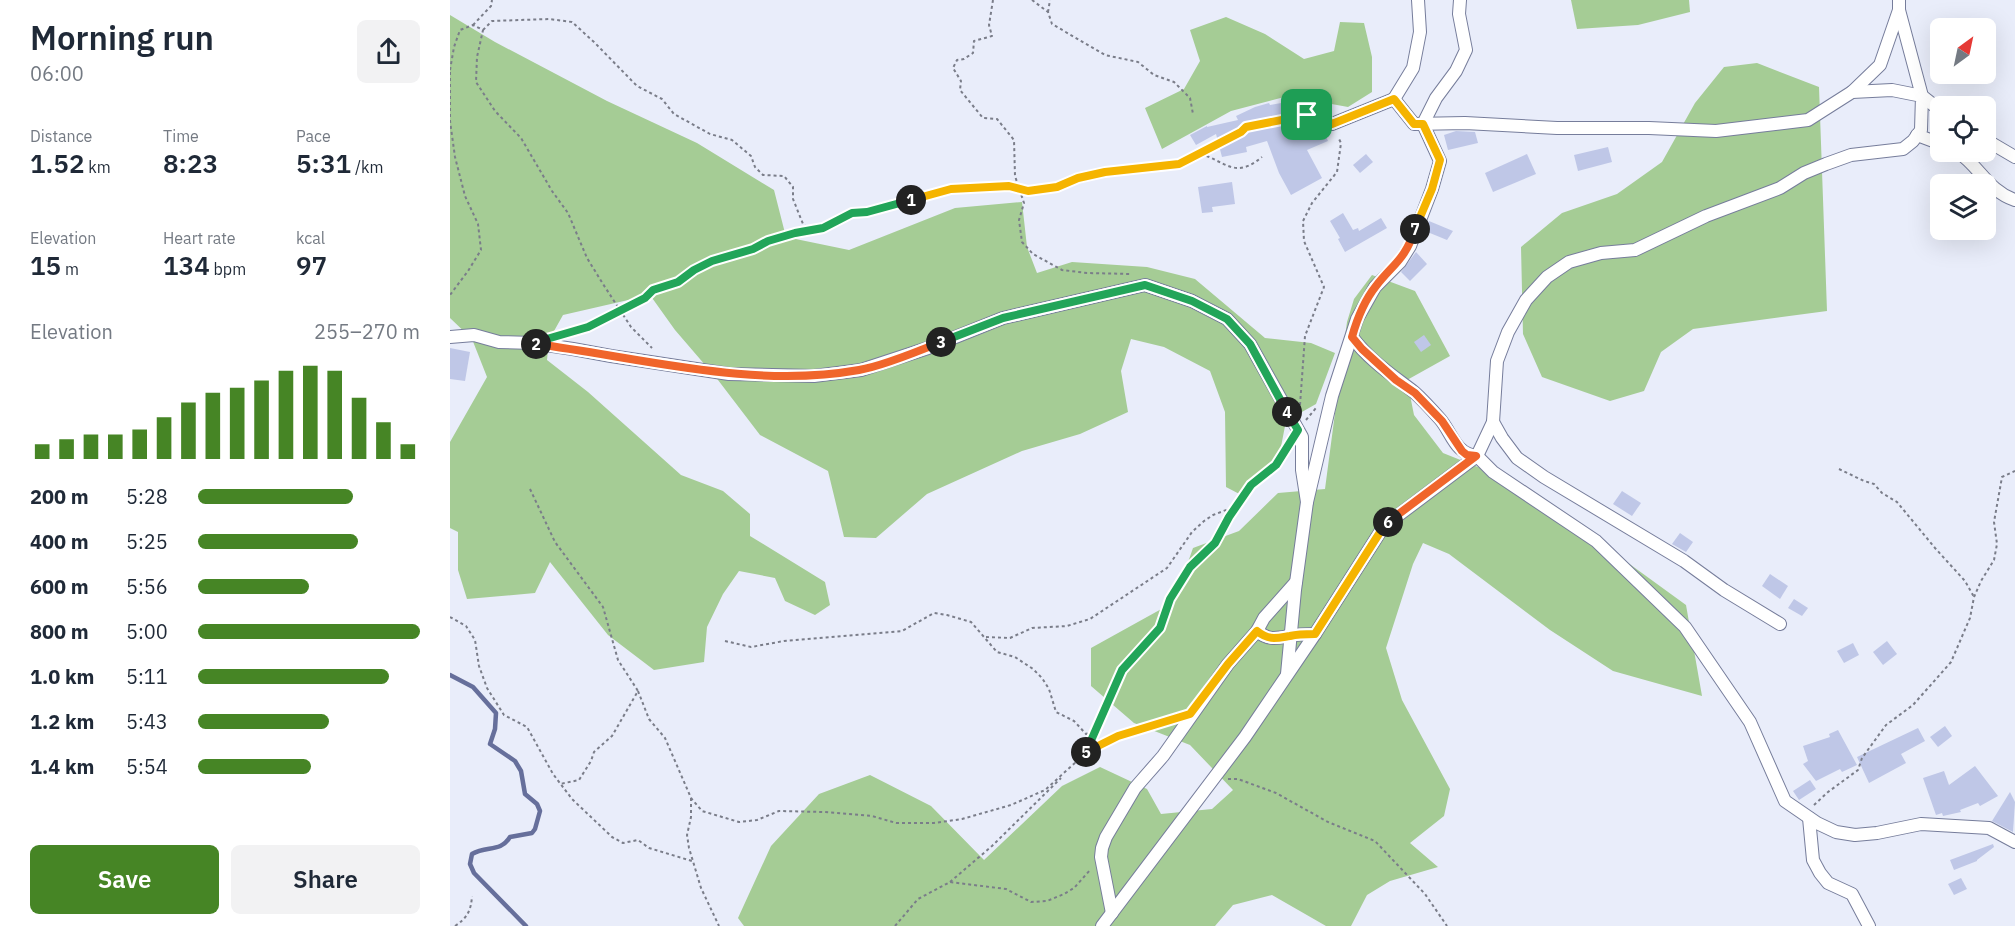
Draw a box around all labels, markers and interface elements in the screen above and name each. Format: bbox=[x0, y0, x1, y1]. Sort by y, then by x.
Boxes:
text: Morning run bbox=[30, 16, 214, 59]
north arrow bbox=[1930, 18, 1996, 84]
map controls bbox=[1930, 18, 1996, 240]
button: share bbox=[357, 20, 420, 83]
text: 06:00 bbox=[30, 60, 84, 87]
pin bbox=[1281, 89, 1332, 140]
button: locate bbox=[1930, 96, 1996, 162]
icon: arrive bbox=[1290, 98, 1323, 131]
text: Distance bbox=[30, 126, 92, 146]
text: Time bbox=[163, 126, 199, 146]
text: Pace bbox=[296, 126, 331, 146]
text: 1.52 bbox=[30, 146, 85, 180]
text: 8:23 bbox=[163, 146, 218, 180]
text: 5:31 bbox=[296, 146, 351, 180]
text: km bbox=[85, 157, 111, 177]
text: /km bbox=[351, 157, 383, 177]
button: layers bbox=[1930, 174, 1996, 240]
pin: 1 bbox=[896, 185, 926, 215]
text: 1 bbox=[906, 190, 916, 210]
pin: 7 bbox=[1400, 214, 1430, 244]
text: 7 bbox=[1410, 219, 1420, 239]
text: Elevation bbox=[30, 228, 96, 248]
text: Heart rate bbox=[163, 228, 236, 248]
text: kcal bbox=[296, 228, 325, 248]
text: 15 bbox=[30, 248, 61, 282]
text: 134 bbox=[163, 248, 210, 282]
text: 97 bbox=[296, 248, 327, 282]
text: m bbox=[61, 259, 79, 279]
text: bpm bbox=[210, 259, 246, 279]
text: Elevation bbox=[30, 318, 113, 345]
text: 255–270 m bbox=[314, 318, 420, 345]
pin: 3 bbox=[926, 327, 956, 357]
pin: 2 bbox=[521, 329, 551, 359]
text: 3 bbox=[936, 332, 946, 352]
text: 2 bbox=[531, 334, 541, 354]
pin: 4 bbox=[1272, 397, 1302, 427]
text: 4 bbox=[1282, 402, 1292, 422]
text: 200 m bbox=[30, 483, 89, 510]
text: 5:28 bbox=[126, 483, 168, 510]
pin: 6 bbox=[1373, 507, 1403, 537]
text: 6 bbox=[1383, 512, 1393, 532]
text: 400 m bbox=[30, 528, 89, 555]
text: 5:25 bbox=[126, 528, 168, 555]
text: 600 m bbox=[30, 573, 89, 600]
text: 5:56 bbox=[126, 573, 168, 600]
text: 800 m bbox=[30, 618, 89, 645]
text: 5:00 bbox=[126, 618, 168, 645]
text: 1.0 km bbox=[30, 663, 94, 690]
text: 5:11 bbox=[126, 663, 168, 690]
text: 1.2 km bbox=[30, 708, 94, 735]
text: 5:43 bbox=[126, 708, 168, 735]
pin: 5 bbox=[1071, 737, 1101, 767]
text: 5 bbox=[1081, 742, 1091, 762]
text: 1.4 km bbox=[30, 753, 94, 780]
text: 5:54 bbox=[126, 753, 168, 780]
button: Save bbox=[30, 845, 219, 914]
button: Share bbox=[231, 845, 420, 914]

